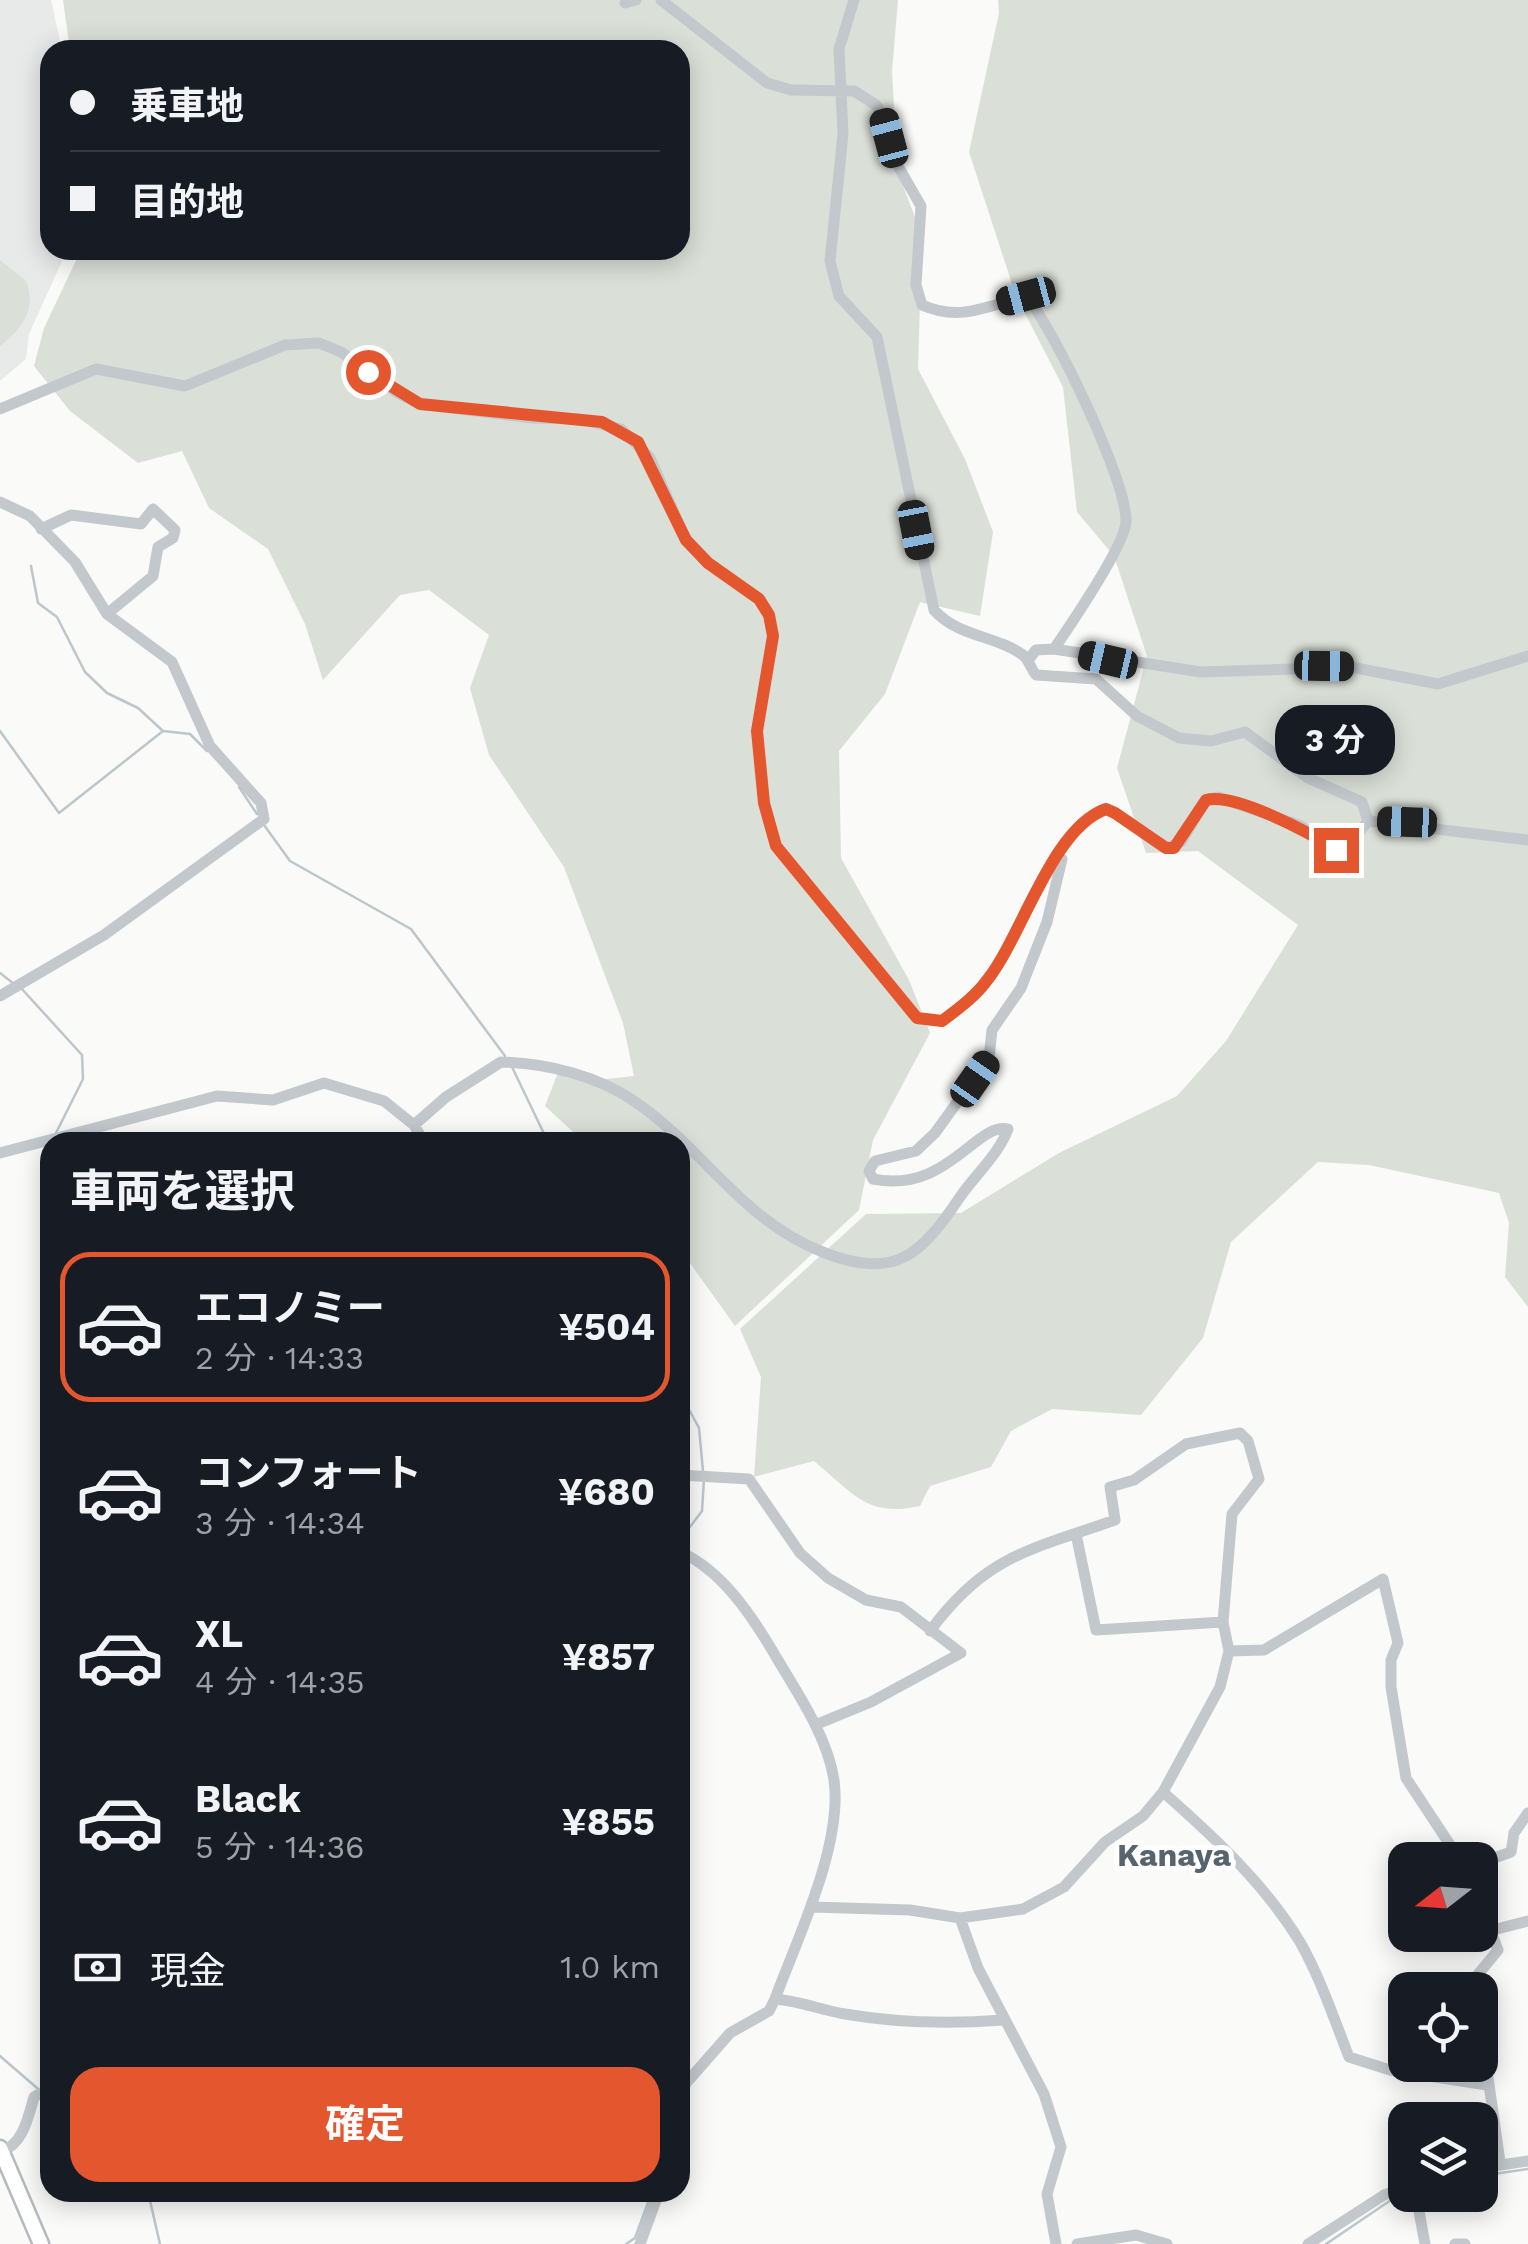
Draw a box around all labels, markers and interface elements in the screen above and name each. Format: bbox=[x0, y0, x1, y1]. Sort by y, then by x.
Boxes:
text: 乗車地 bbox=[130, 84, 244, 128]
car bbox=[867, 105, 911, 171]
text: 目的地 bbox=[130, 180, 244, 224]
car bbox=[993, 274, 1059, 318]
route start bbox=[346, 350, 391, 395]
car bbox=[896, 498, 936, 562]
car bbox=[1075, 639, 1141, 681]
car bbox=[1294, 650, 1354, 682]
callout: 3 分 bbox=[1276, 705, 1396, 775]
text: 3 分 bbox=[1305, 721, 1365, 759]
car bbox=[1376, 806, 1438, 838]
route end bbox=[1314, 828, 1359, 873]
car bbox=[946, 1046, 1004, 1112]
text: 車両を選択 bbox=[70, 1165, 295, 1218]
icon: car bbox=[75, 1282, 165, 1372]
text: エコノミー bbox=[195, 1286, 385, 1330]
text: ¥504 bbox=[559, 1305, 655, 1349]
text: 2 分 · 14:33 bbox=[195, 1339, 364, 1377]
icon: car bbox=[75, 1447, 165, 1537]
text: コンフォート bbox=[195, 1451, 422, 1495]
text: ¥680 bbox=[558, 1470, 655, 1514]
text: 3 分 · 14:34 bbox=[195, 1504, 365, 1542]
icon: car bbox=[75, 1612, 165, 1702]
text: XL bbox=[195, 1612, 243, 1656]
text: ¥857 bbox=[562, 1635, 655, 1679]
text: 4 分 · 14:35 bbox=[195, 1663, 365, 1701]
icon: car bbox=[75, 1777, 165, 1867]
text: Black bbox=[195, 1777, 301, 1821]
text: ¥855 bbox=[562, 1800, 655, 1844]
text: 5 分 · 14:36 bbox=[195, 1828, 365, 1866]
district label: Kanaya bbox=[1117, 1836, 1232, 1874]
north arrow bbox=[1388, 1842, 1498, 1952]
map controls bbox=[1388, 1842, 1498, 2212]
icon: cash bbox=[70, 1940, 125, 1995]
text: 1.0 km bbox=[560, 1948, 660, 1986]
text: 現金 bbox=[150, 1949, 226, 1993]
button: locate bbox=[1388, 1972, 1498, 2082]
button: 確定 bbox=[70, 2067, 660, 2182]
button: layers bbox=[1388, 2102, 1498, 2212]

